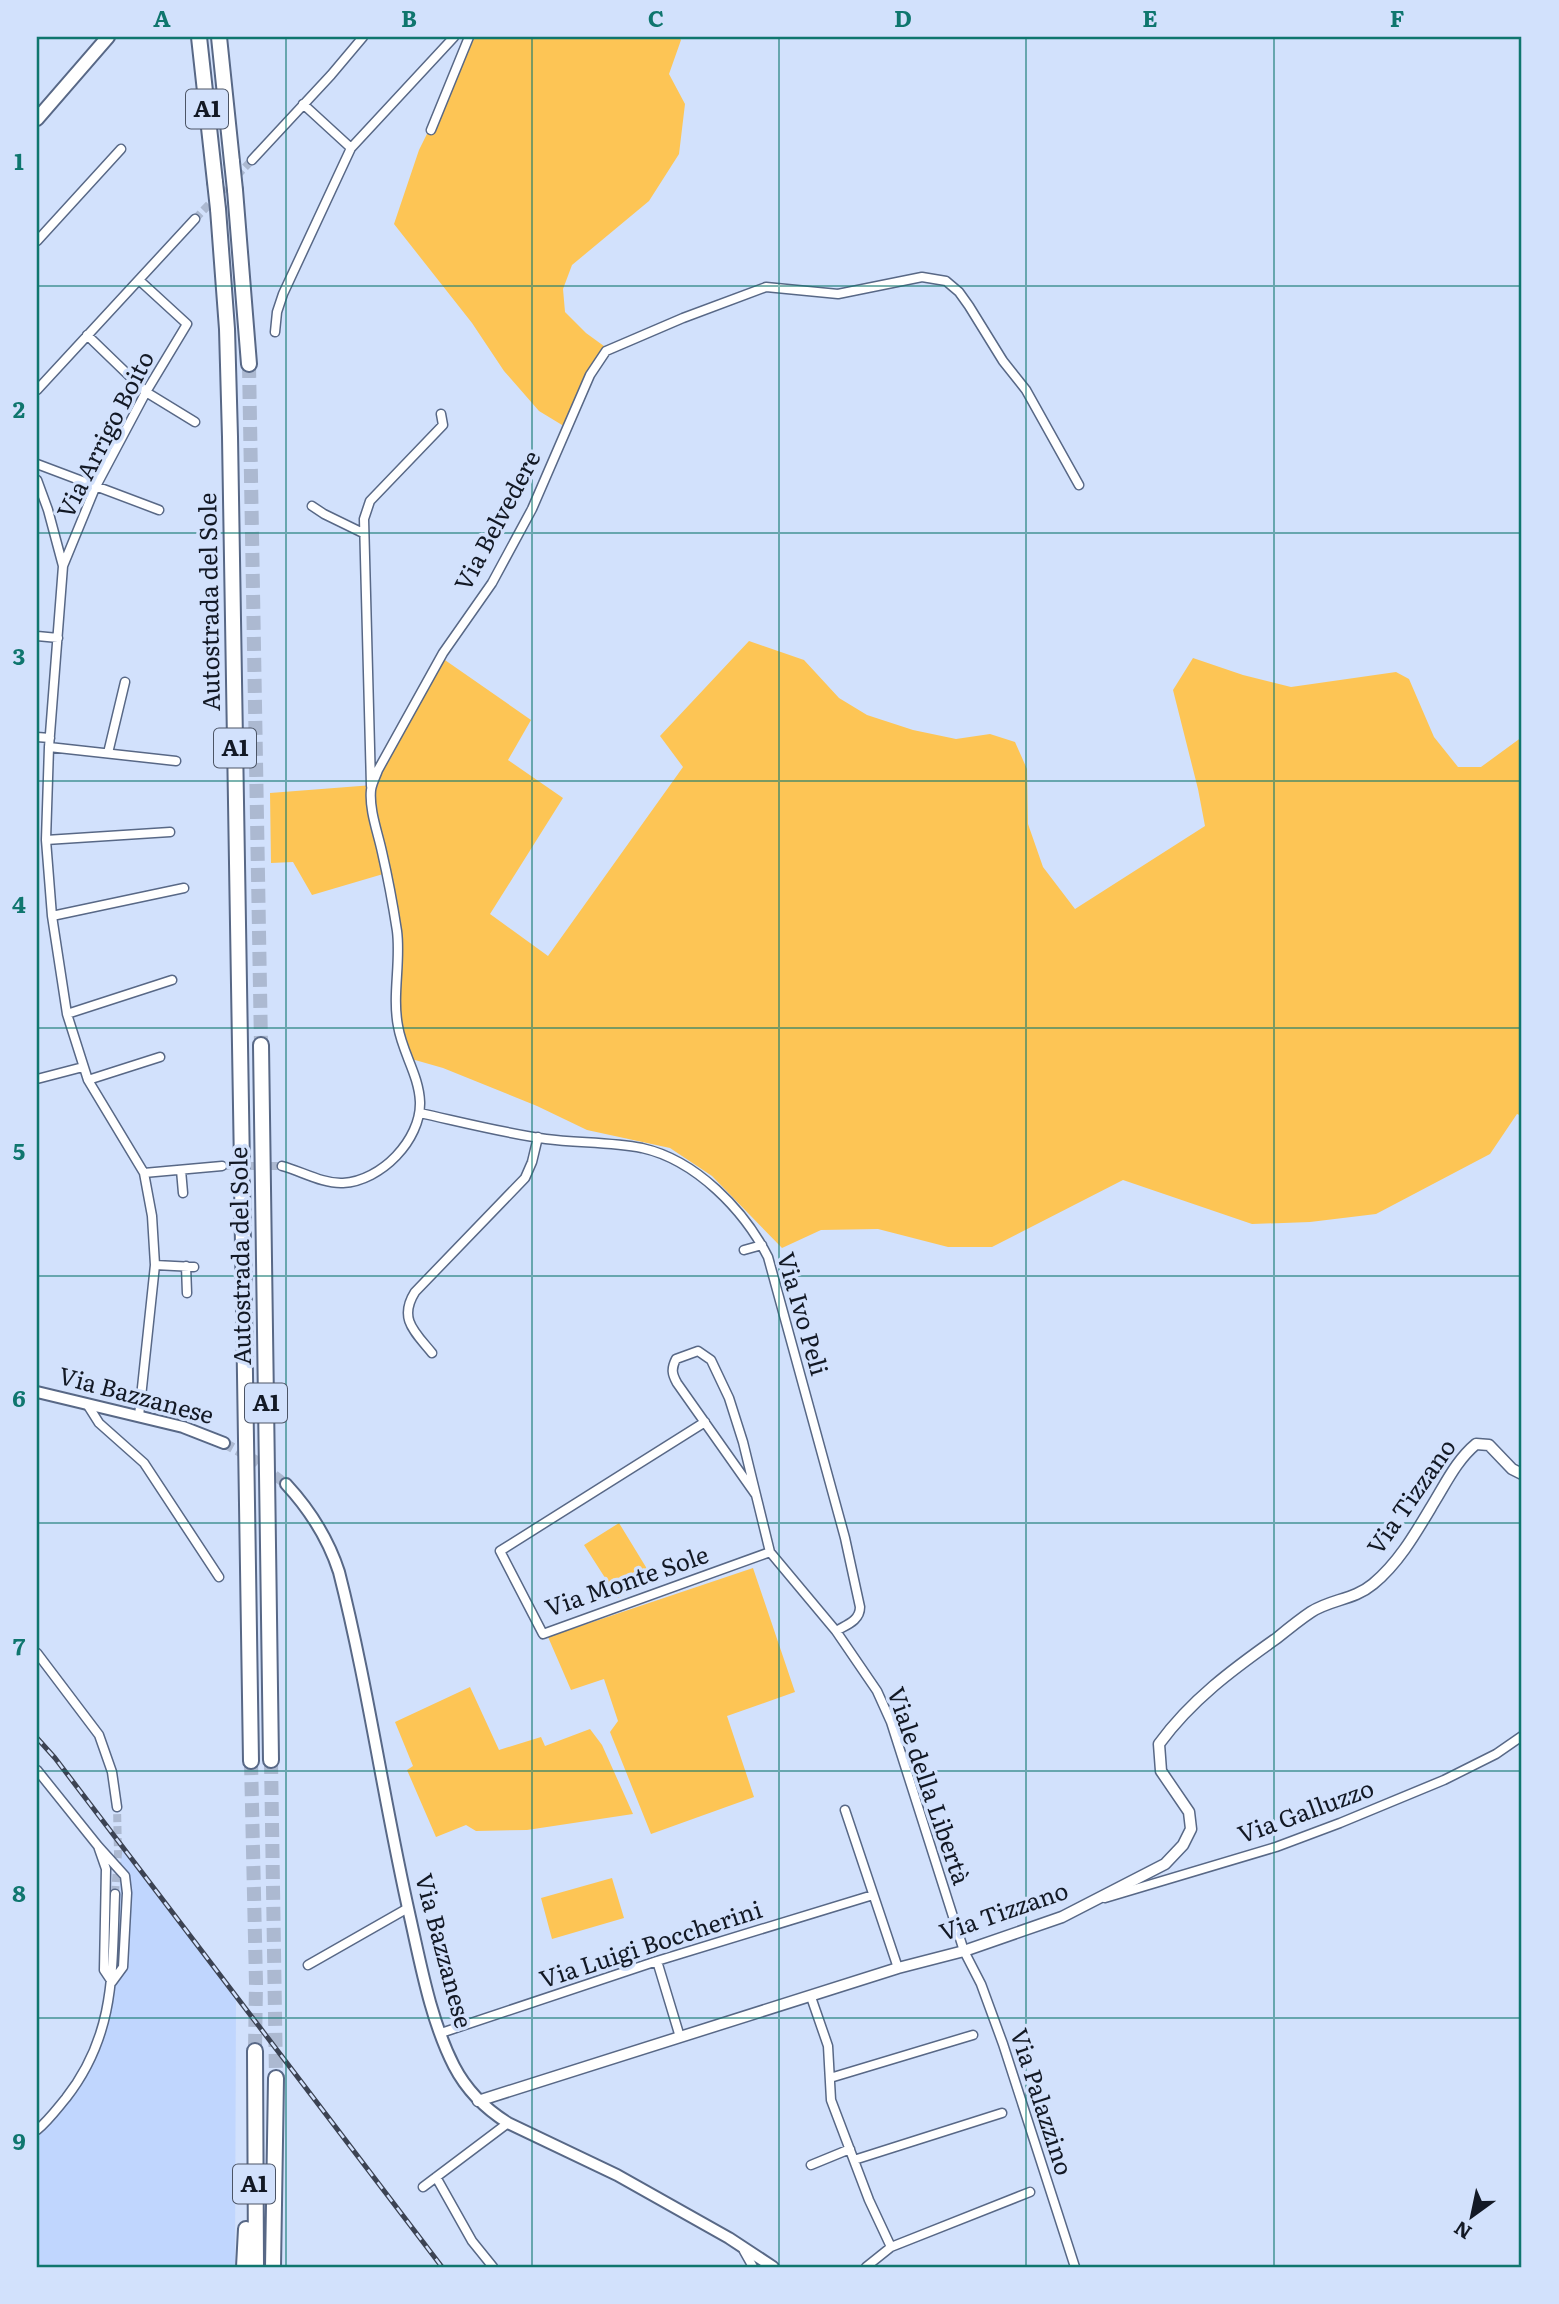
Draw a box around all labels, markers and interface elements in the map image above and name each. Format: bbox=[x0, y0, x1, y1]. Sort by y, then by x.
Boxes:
text: A bbox=[153, 0, 171, 34]
text: B bbox=[401, 0, 417, 34]
text: C bbox=[648, 0, 664, 34]
text: D bbox=[894, 0, 912, 34]
text: E bbox=[1142, 0, 1158, 34]
text: F bbox=[1390, 0, 1405, 34]
road number: A1 bbox=[186, 90, 228, 128]
text: 1 bbox=[14, 143, 24, 177]
street label: Via Arrigo Boito bbox=[47, 344, 161, 524]
text: 2 bbox=[13, 391, 25, 425]
street label: Via Belvedere bbox=[444, 443, 548, 596]
street label: Autostrada del Sole bbox=[188, 492, 227, 712]
text: 3 bbox=[13, 638, 25, 672]
road number: A1 bbox=[214, 728, 256, 768]
text: 4 bbox=[12, 886, 26, 920]
text: 5 bbox=[13, 1133, 25, 1167]
street label: Autostrada del Sole bbox=[219, 1146, 258, 1366]
street label: Via Ivo Peli bbox=[770, 1247, 839, 1379]
street label: Via Bazzanese bbox=[55, 1356, 218, 1431]
text: 6 bbox=[12, 1380, 26, 1414]
road number: A1 bbox=[245, 1384, 287, 1422]
street label: Via Tizzano bbox=[1357, 1430, 1463, 1561]
street label: Via Monte Sole bbox=[540, 1535, 713, 1624]
text: 7 bbox=[13, 1628, 26, 1662]
street label: Viale della Libertà bbox=[880, 1682, 981, 1889]
street label: Via Galluzzo bbox=[1232, 1769, 1378, 1850]
street label: Via Bazzanese bbox=[408, 1869, 483, 2032]
street label: Via Tizzano bbox=[934, 1871, 1072, 1948]
text: 8 bbox=[12, 1875, 26, 1909]
street label: Via Luigi Boccherini bbox=[534, 1890, 766, 1995]
street label: Via Palazzino bbox=[1003, 2023, 1084, 2179]
text: 9 bbox=[12, 2123, 26, 2157]
road number: A1 bbox=[233, 2164, 275, 2204]
north arrow bbox=[1436, 2182, 1506, 2252]
text: N bbox=[1448, 2215, 1477, 2247]

